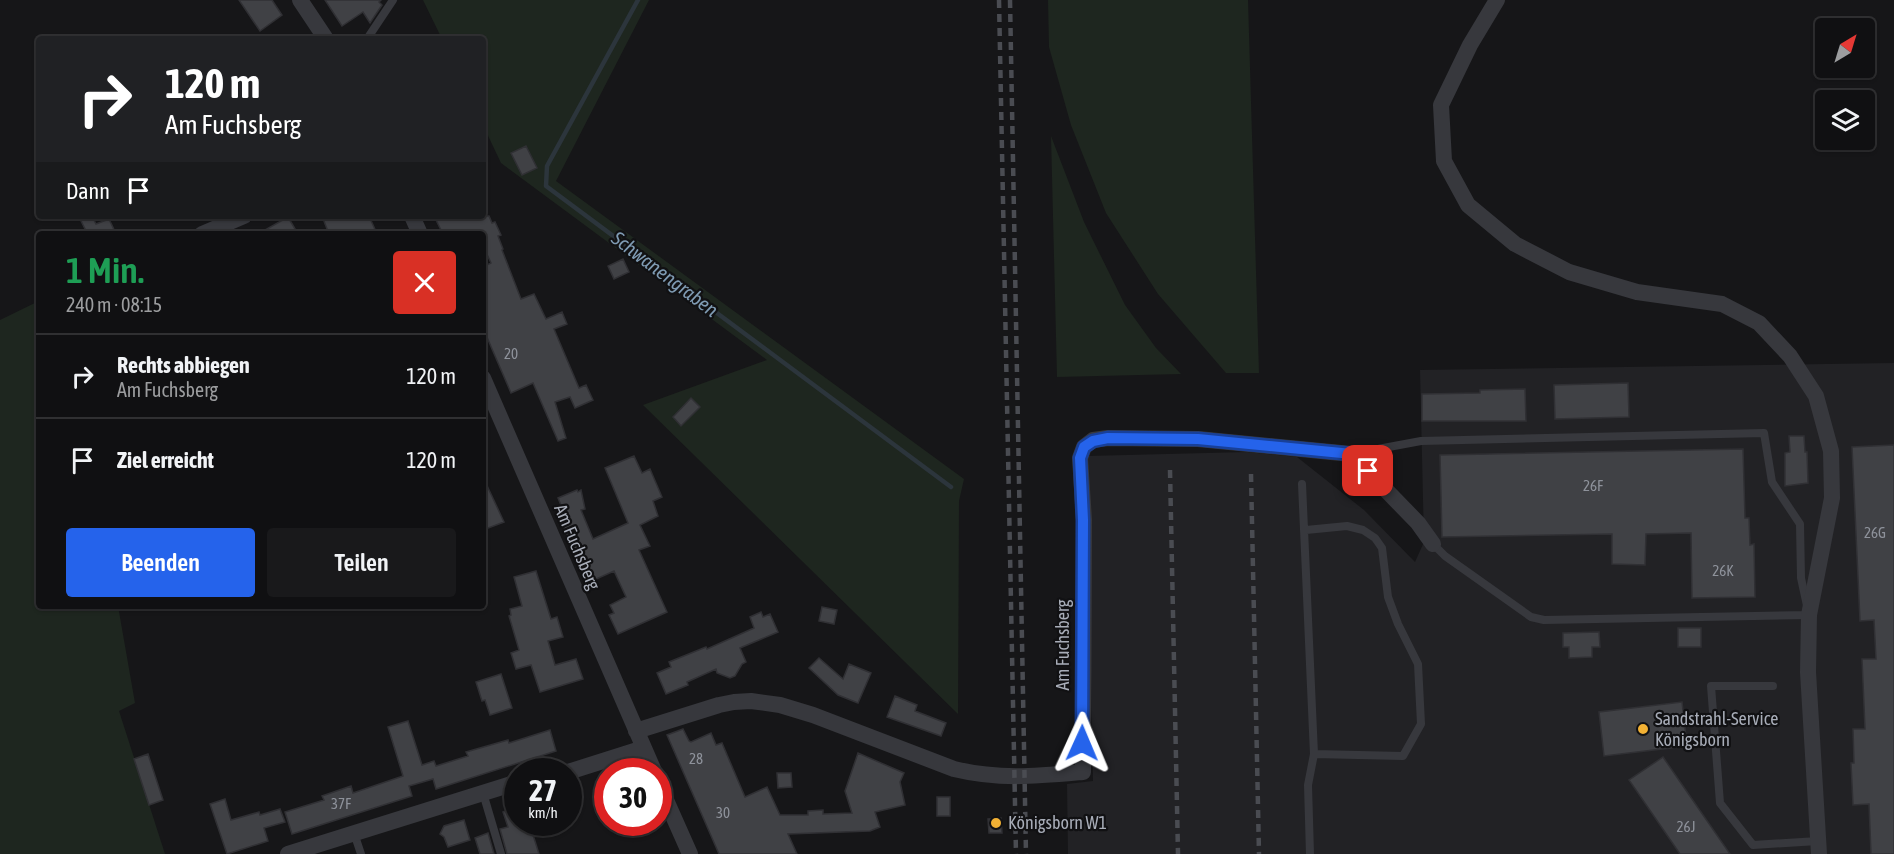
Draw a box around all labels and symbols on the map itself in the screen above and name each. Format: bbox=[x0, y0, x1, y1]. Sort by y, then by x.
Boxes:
north arrow bbox=[1815, 18, 1875, 78]
water label: Schwanengraben bbox=[607, 226, 723, 321]
house number: 20 bbox=[504, 345, 518, 362]
pin bbox=[1342, 445, 1393, 496]
house number: 26F bbox=[1583, 477, 1603, 494]
street label: Am Fuchsberg bbox=[550, 501, 605, 593]
house number: 26G bbox=[1864, 524, 1886, 541]
house number: 26K bbox=[1712, 562, 1734, 579]
street label: Am Fuchsberg bbox=[1052, 599, 1073, 690]
place label: Sandstrahl-Service Königsborn bbox=[1655, 708, 1778, 750]
position arrow bbox=[1050, 711, 1114, 775]
marker: Sandstrahl-Service Königsborn bbox=[1636, 722, 1650, 736]
house number: 28 bbox=[689, 750, 703, 767]
speed limit sign: 30 bbox=[594, 758, 672, 836]
house number: 37F bbox=[331, 795, 351, 812]
house number: 30 bbox=[716, 804, 730, 821]
place label: Königsborn W1 bbox=[1008, 812, 1107, 833]
marker: Königsborn W1 bbox=[989, 816, 1003, 830]
house number: 26J bbox=[1677, 818, 1695, 835]

